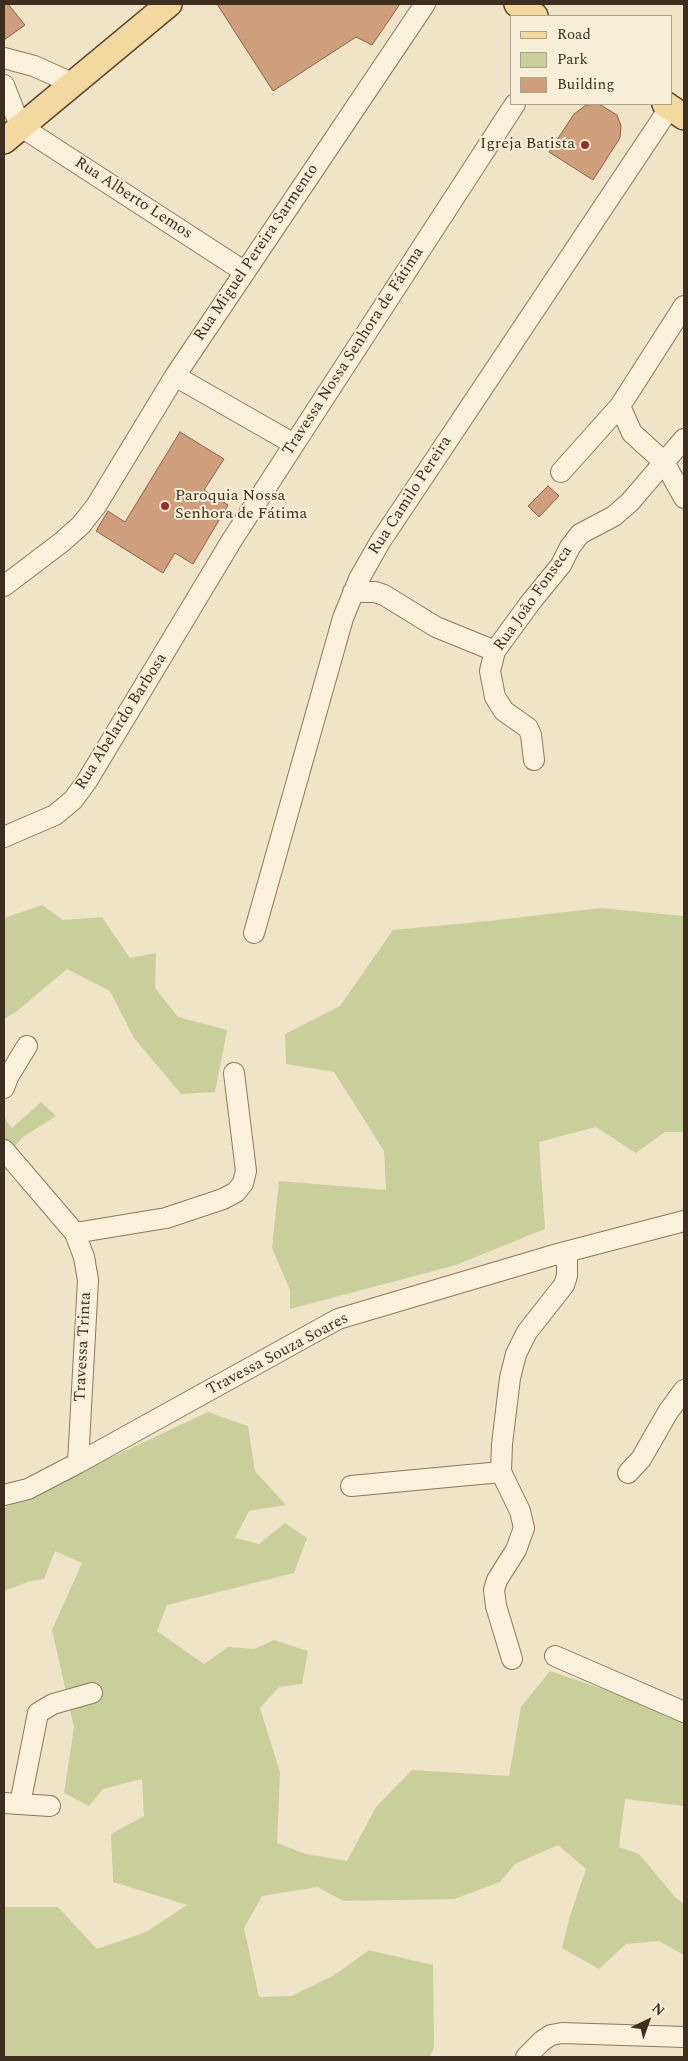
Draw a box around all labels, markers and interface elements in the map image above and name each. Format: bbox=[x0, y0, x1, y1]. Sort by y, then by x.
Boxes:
legend bbox=[510, 15, 673, 105]
text: Road bbox=[557, 23, 591, 46]
text: Park bbox=[557, 48, 588, 71]
text: Building bbox=[557, 73, 614, 96]
place label: Igreja Batista bbox=[480, 135, 575, 155]
marker: Igreja Batista bbox=[579, 139, 591, 151]
street label: Rua Alberto Lemos bbox=[71, 154, 195, 244]
street label: Rua Miguel Pereira Sarmento bbox=[191, 161, 323, 345]
street label: Travessa Nossa Senhora de Fátima bbox=[279, 244, 429, 460]
street label: Rua Camilo Pereira bbox=[365, 433, 457, 559]
place label: Paroquia Nossa Senhora de Fátima bbox=[175, 487, 307, 525]
marker: Paroquia Nossa Senhora de Fátima bbox=[159, 500, 171, 512]
street label: Rua João Fonseca bbox=[491, 543, 577, 655]
street label: Rua Abelardo Barbosa bbox=[72, 650, 172, 794]
street label: Travessa Trinta bbox=[72, 1292, 96, 1402]
street label: Travessa Souza Soares bbox=[204, 1309, 352, 1401]
north arrow bbox=[623, 1996, 673, 2046]
text: N bbox=[647, 1998, 670, 2021]

